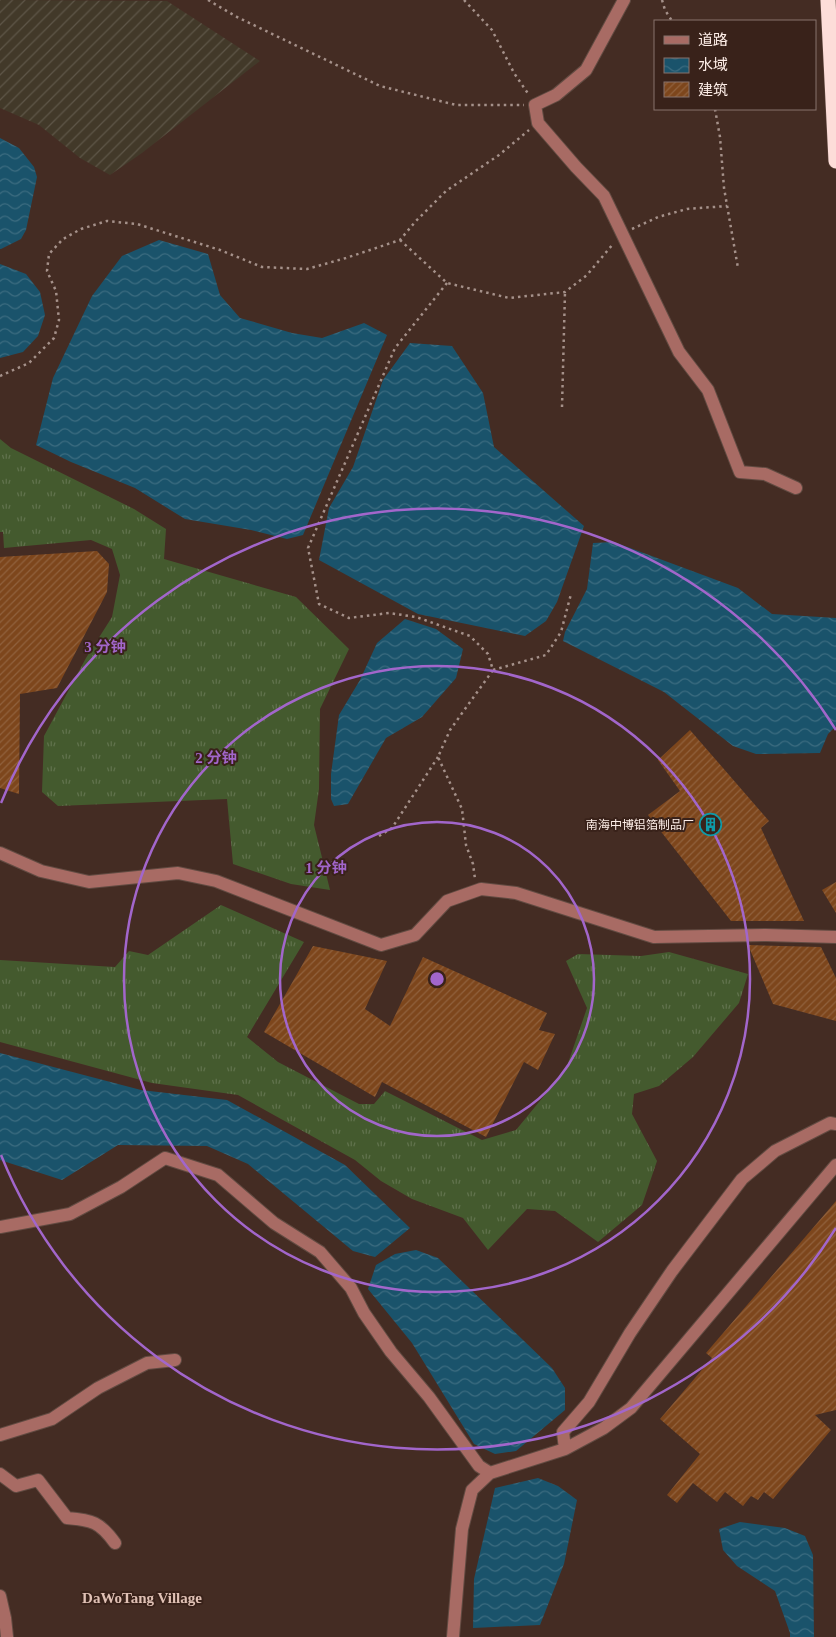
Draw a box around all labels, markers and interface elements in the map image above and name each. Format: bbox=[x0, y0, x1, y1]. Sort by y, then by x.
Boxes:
legend bbox=[654, 20, 816, 110]
text: 道路 bbox=[698, 32, 728, 48]
text: 水域 bbox=[698, 57, 728, 73]
text: 建筑 bbox=[698, 82, 728, 98]
text: 3 分钟 bbox=[84, 639, 126, 655]
text: 2 分钟 bbox=[195, 750, 237, 766]
building icon: 南海中博铝箔制品厂 bbox=[698, 813, 722, 837]
place label: 南海中博铝箔制品厂 bbox=[586, 818, 694, 832]
text: 1 分钟 bbox=[305, 860, 347, 876]
centre of rings bbox=[428, 970, 446, 988]
district label: DaWoTang Village bbox=[82, 1590, 202, 1606]

